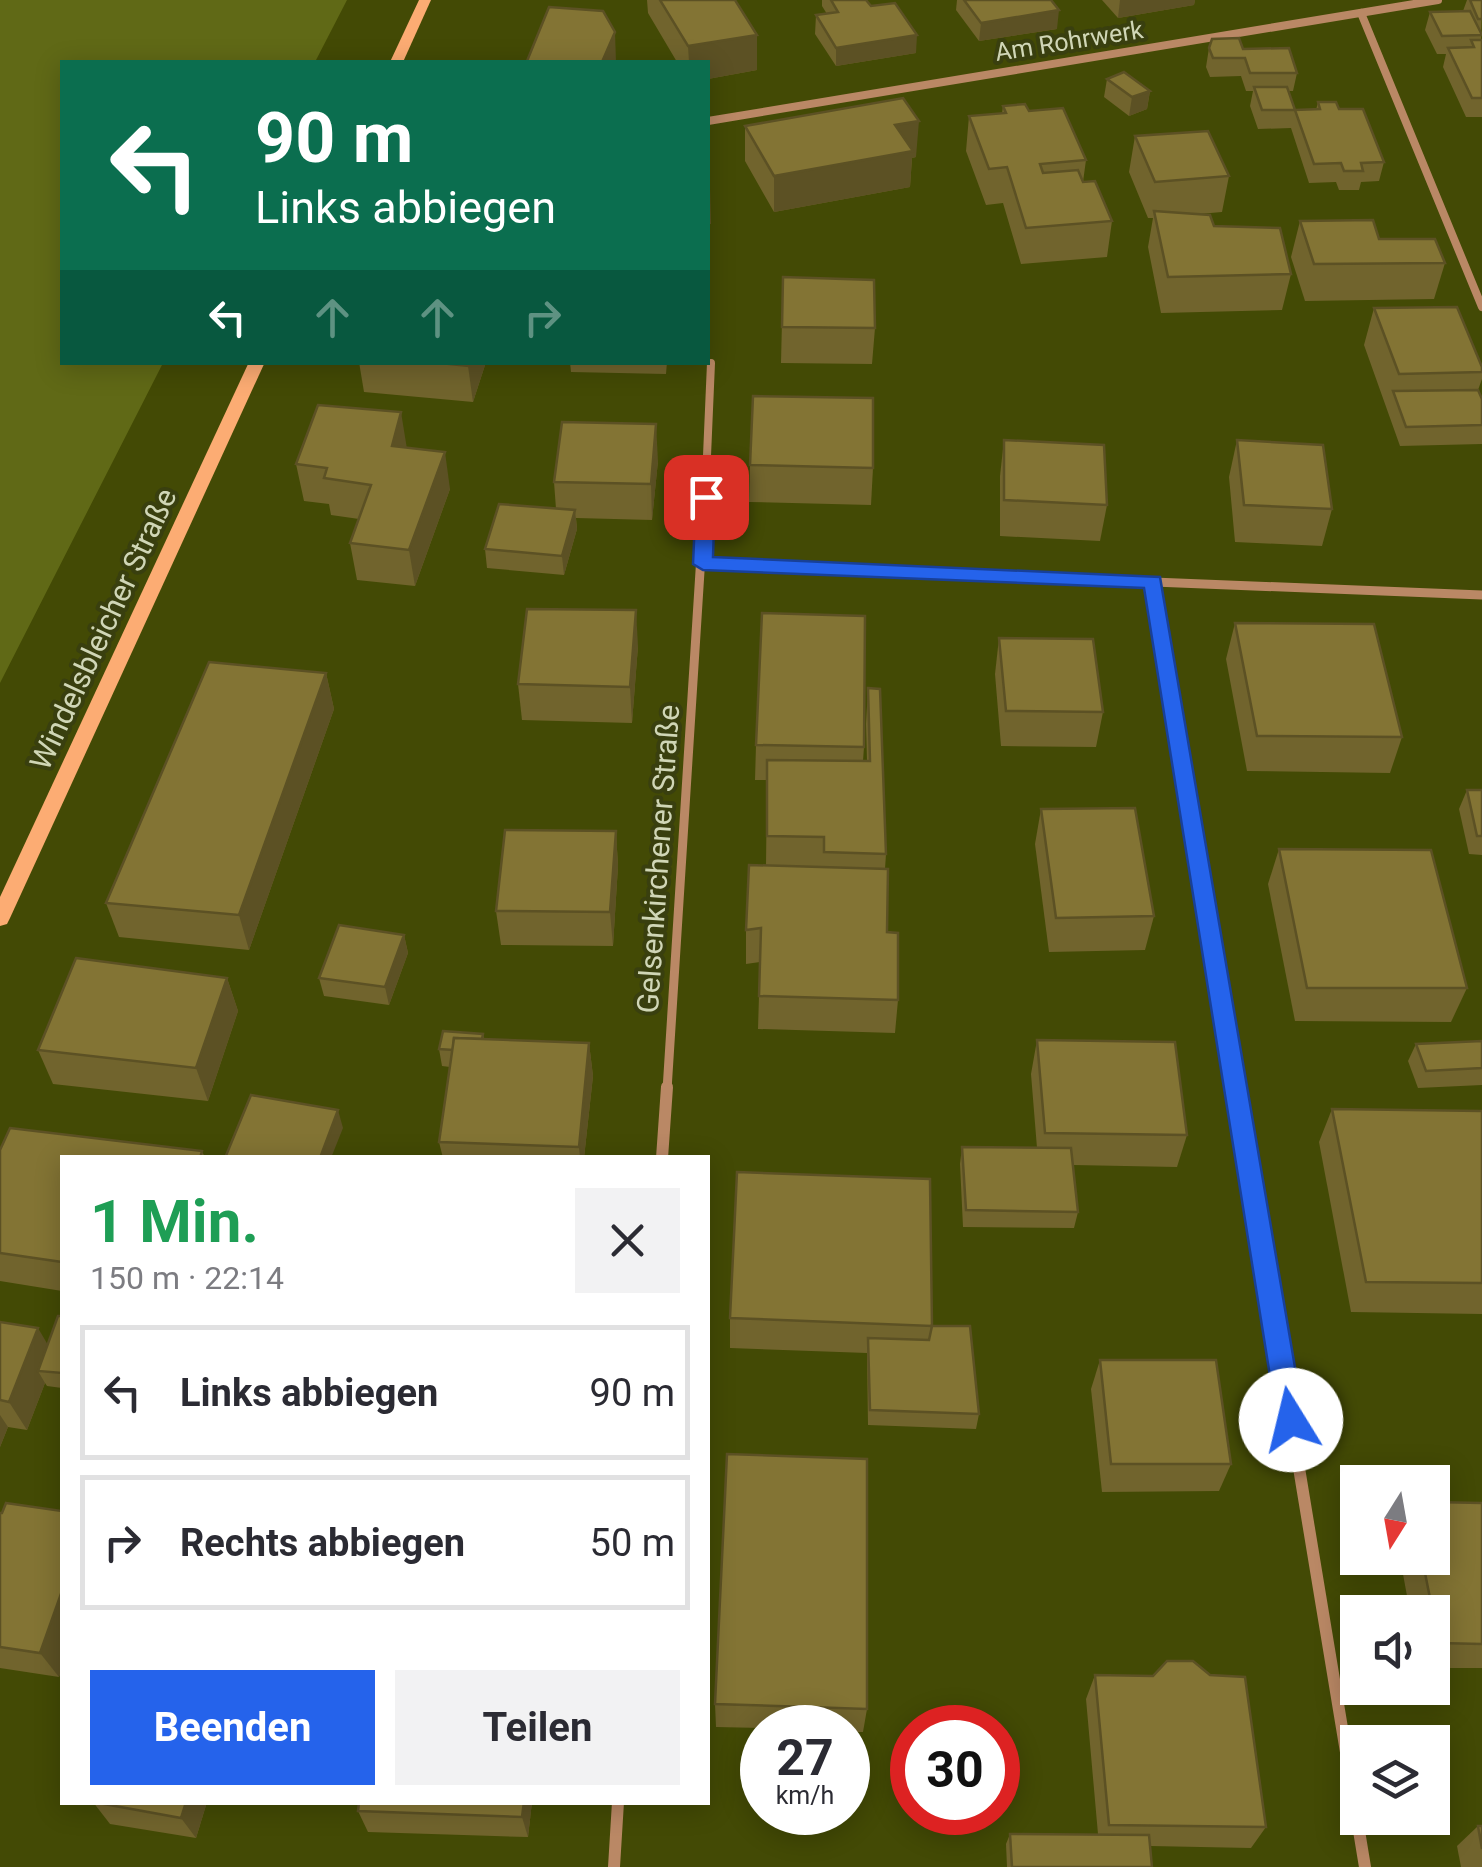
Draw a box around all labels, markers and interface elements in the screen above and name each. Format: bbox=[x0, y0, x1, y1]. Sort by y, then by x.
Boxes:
street label: Am Rohrwerk bbox=[993, 15, 1146, 67]
text: 90 m bbox=[255, 97, 413, 179]
icon: left bbox=[90, 100, 220, 230]
text: Links abbiegen bbox=[255, 181, 556, 234]
icon: left bbox=[200, 290, 255, 345]
icon: ahead bbox=[305, 290, 360, 345]
icon: ahead bbox=[410, 290, 465, 345]
icon: right bbox=[515, 290, 570, 345]
pin bbox=[664, 455, 749, 540]
icon: arrive bbox=[679, 470, 734, 525]
street label: Windelsbleicher Straße bbox=[22, 483, 184, 775]
street label: Gelsenkirchener Straße bbox=[630, 703, 686, 1015]
text: 1 Min. bbox=[90, 1186, 259, 1257]
button: close bbox=[575, 1188, 680, 1293]
text: 150 m · 22:14 bbox=[90, 1259, 284, 1297]
icon: left bbox=[95, 1365, 150, 1420]
position arrow bbox=[1239, 1368, 1343, 1472]
text: Links abbiegen bbox=[180, 1371, 438, 1415]
text: 90 m bbox=[590, 1371, 675, 1415]
north arrow bbox=[1340, 1465, 1450, 1575]
map controls bbox=[1340, 1465, 1450, 1835]
icon: right bbox=[95, 1515, 150, 1570]
text: Rechts abbiegen bbox=[180, 1521, 465, 1565]
text: 50 m bbox=[590, 1521, 675, 1565]
button: sound bbox=[1340, 1595, 1450, 1705]
button: Beenden bbox=[90, 1670, 375, 1785]
button: Teilen bbox=[395, 1670, 680, 1785]
speed limit sign: 30 bbox=[890, 1705, 1020, 1835]
button: layers bbox=[1340, 1725, 1450, 1835]
text: 27 bbox=[776, 1729, 834, 1787]
text: km/h bbox=[776, 1781, 834, 1810]

